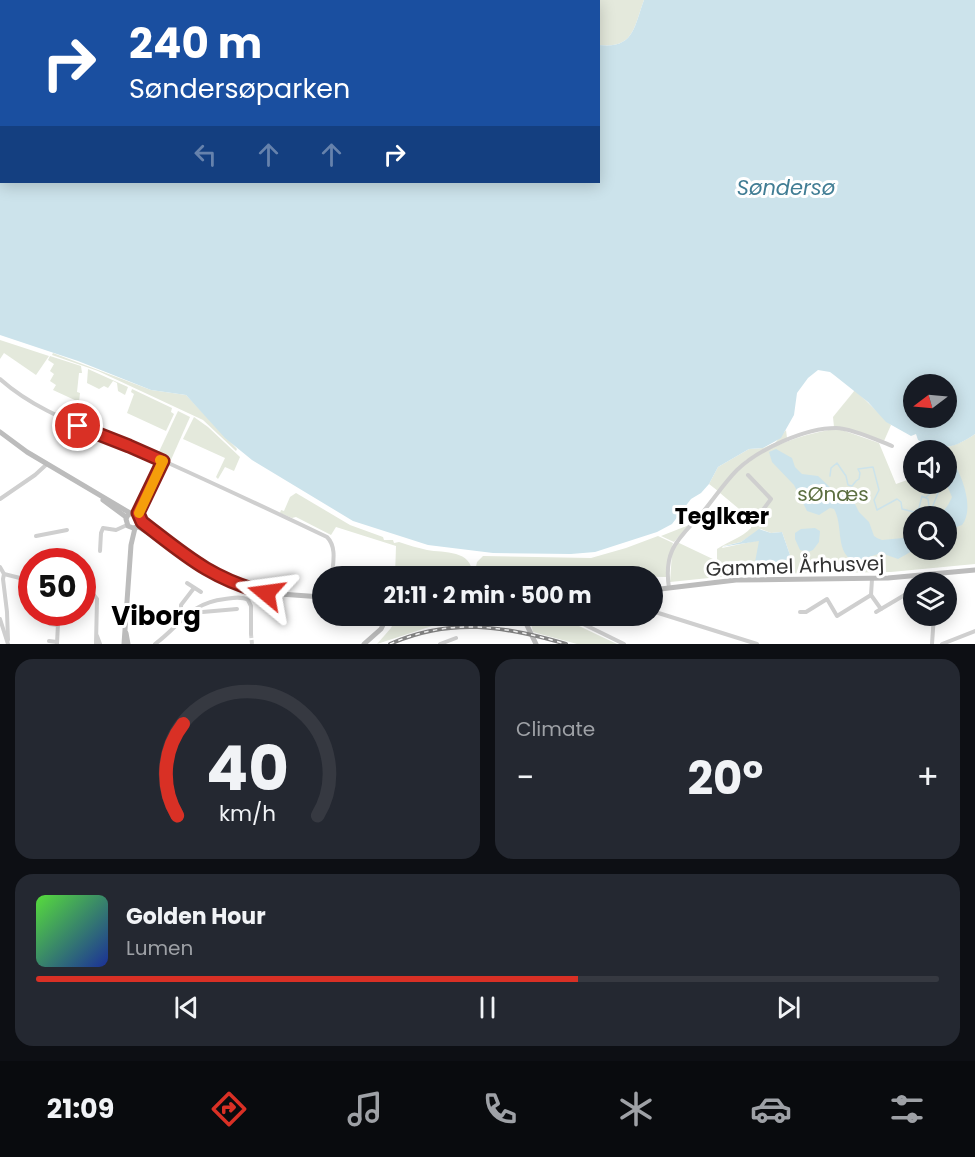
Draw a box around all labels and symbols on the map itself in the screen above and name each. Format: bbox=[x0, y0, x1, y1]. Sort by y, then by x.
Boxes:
water label: Søndersø bbox=[737, 173, 836, 202]
north arrow bbox=[903, 374, 957, 428]
pin bbox=[52, 400, 103, 451]
park label: sØnæs bbox=[797, 480, 869, 508]
district label: Teglkær bbox=[675, 501, 769, 532]
speed limit sign: 50 bbox=[18, 548, 96, 626]
street label: Gammel Århusvej bbox=[705, 549, 885, 583]
position arrow bbox=[234, 561, 298, 625]
district label: Viborg bbox=[111, 598, 201, 634]

